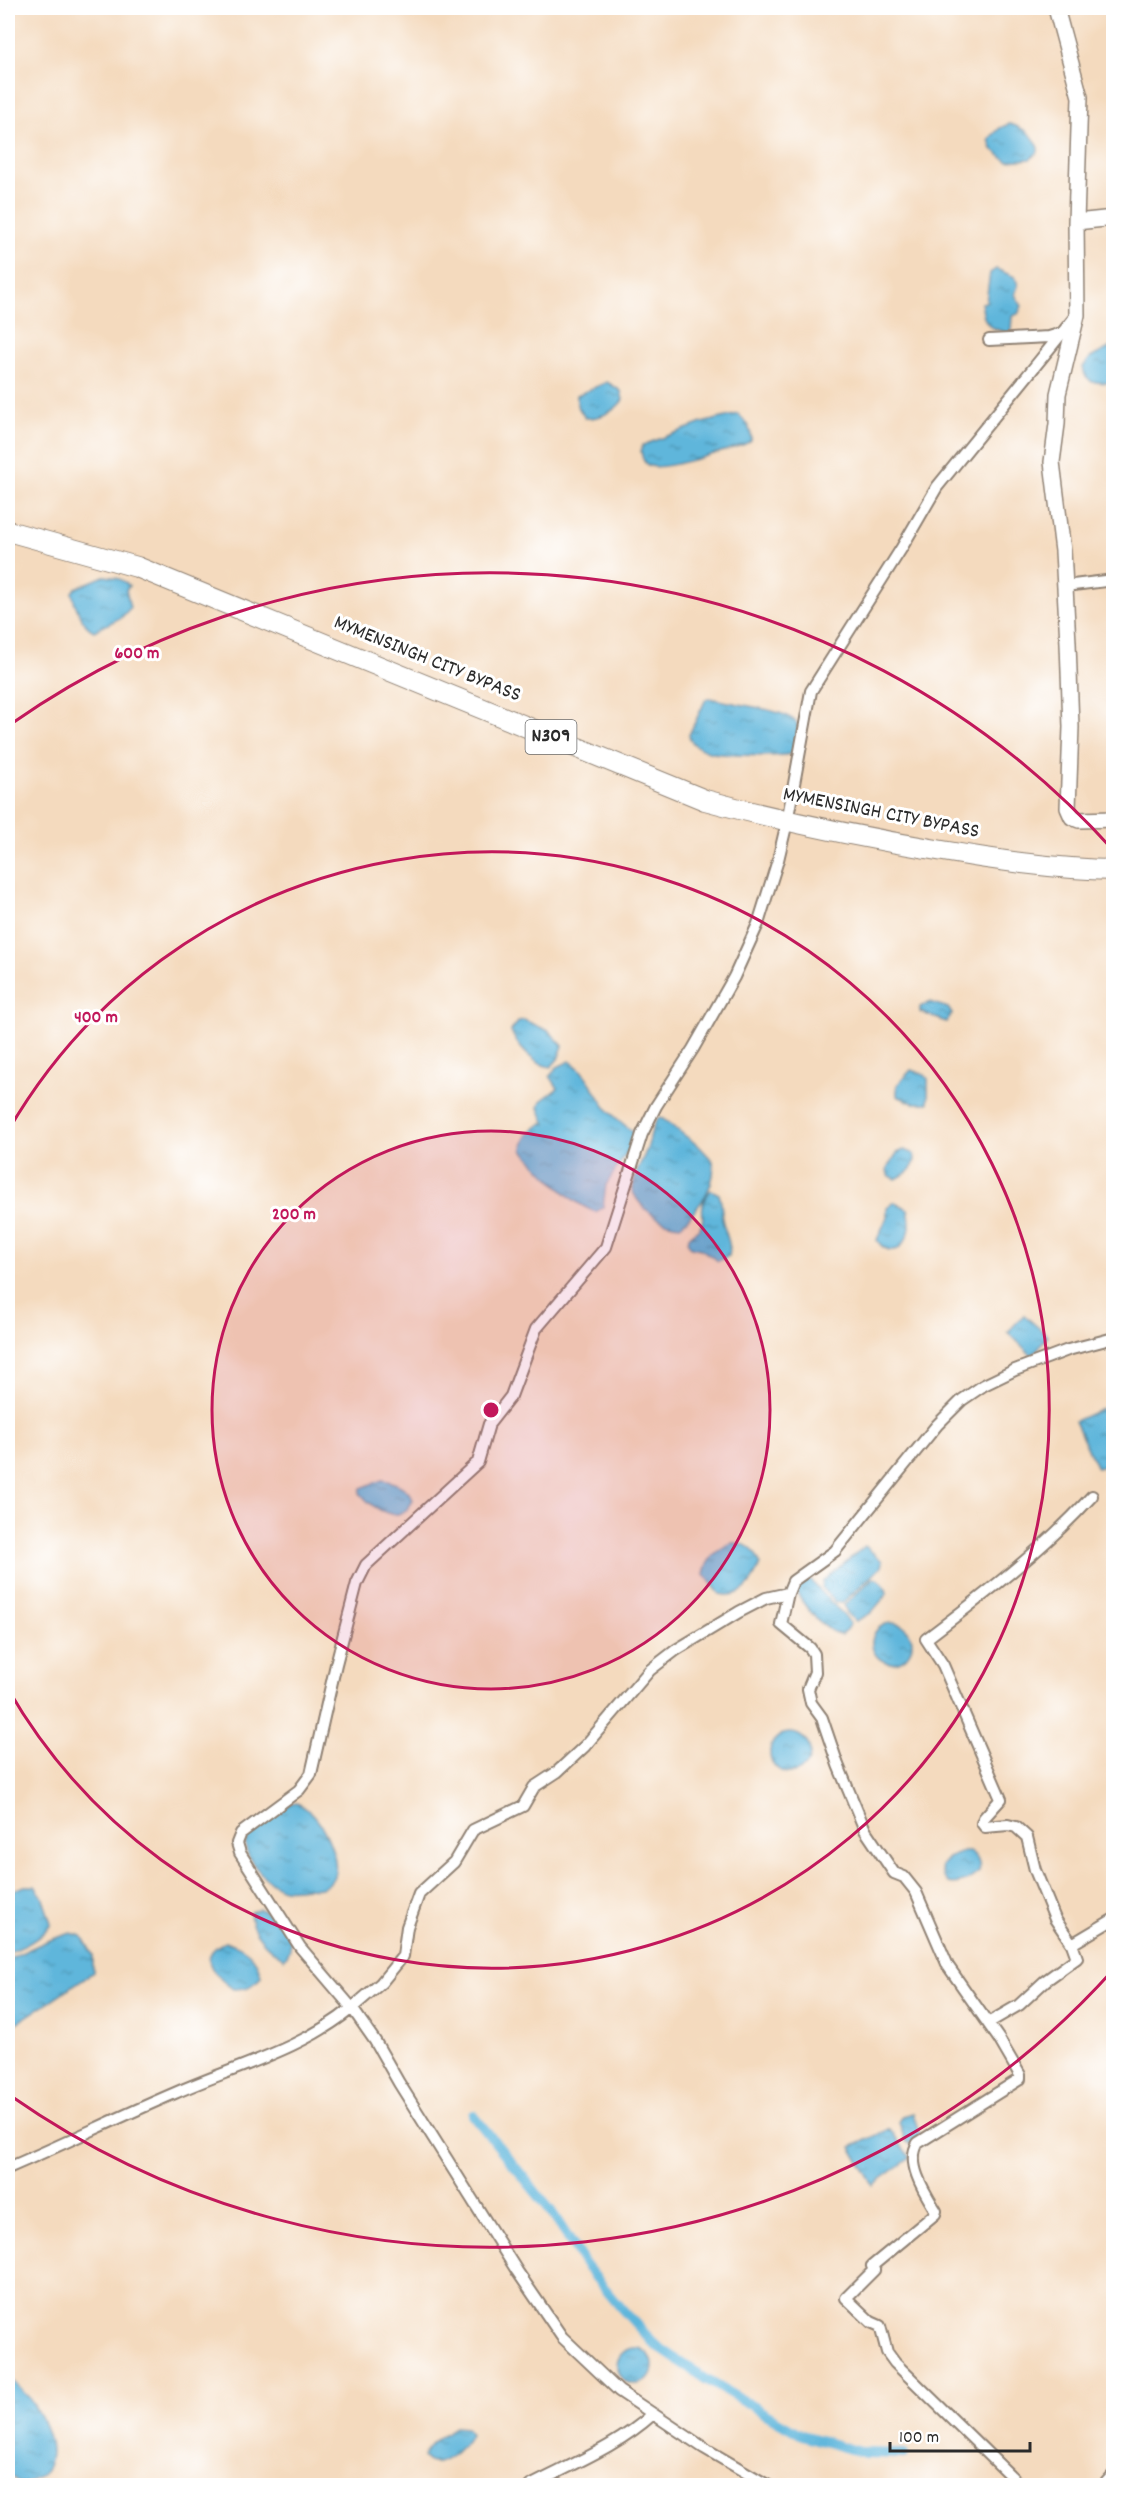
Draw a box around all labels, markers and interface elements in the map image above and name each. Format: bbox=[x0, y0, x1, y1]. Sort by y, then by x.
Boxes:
street label: MYMENSINGH CITY BYPASS bbox=[329, 609, 525, 711]
text: 600 m bbox=[115, 642, 159, 667]
road number: N309 bbox=[526, 720, 576, 754]
street label: MYMENSINGH CITY BYPASS bbox=[780, 780, 982, 848]
text: 400 m bbox=[74, 1006, 118, 1031]
text: 200 m bbox=[272, 1203, 316, 1228]
centre of rings bbox=[481, 1400, 501, 1420]
scale bar bbox=[890, 2415, 1030, 2453]
text: 100 m bbox=[899, 2426, 939, 2451]

